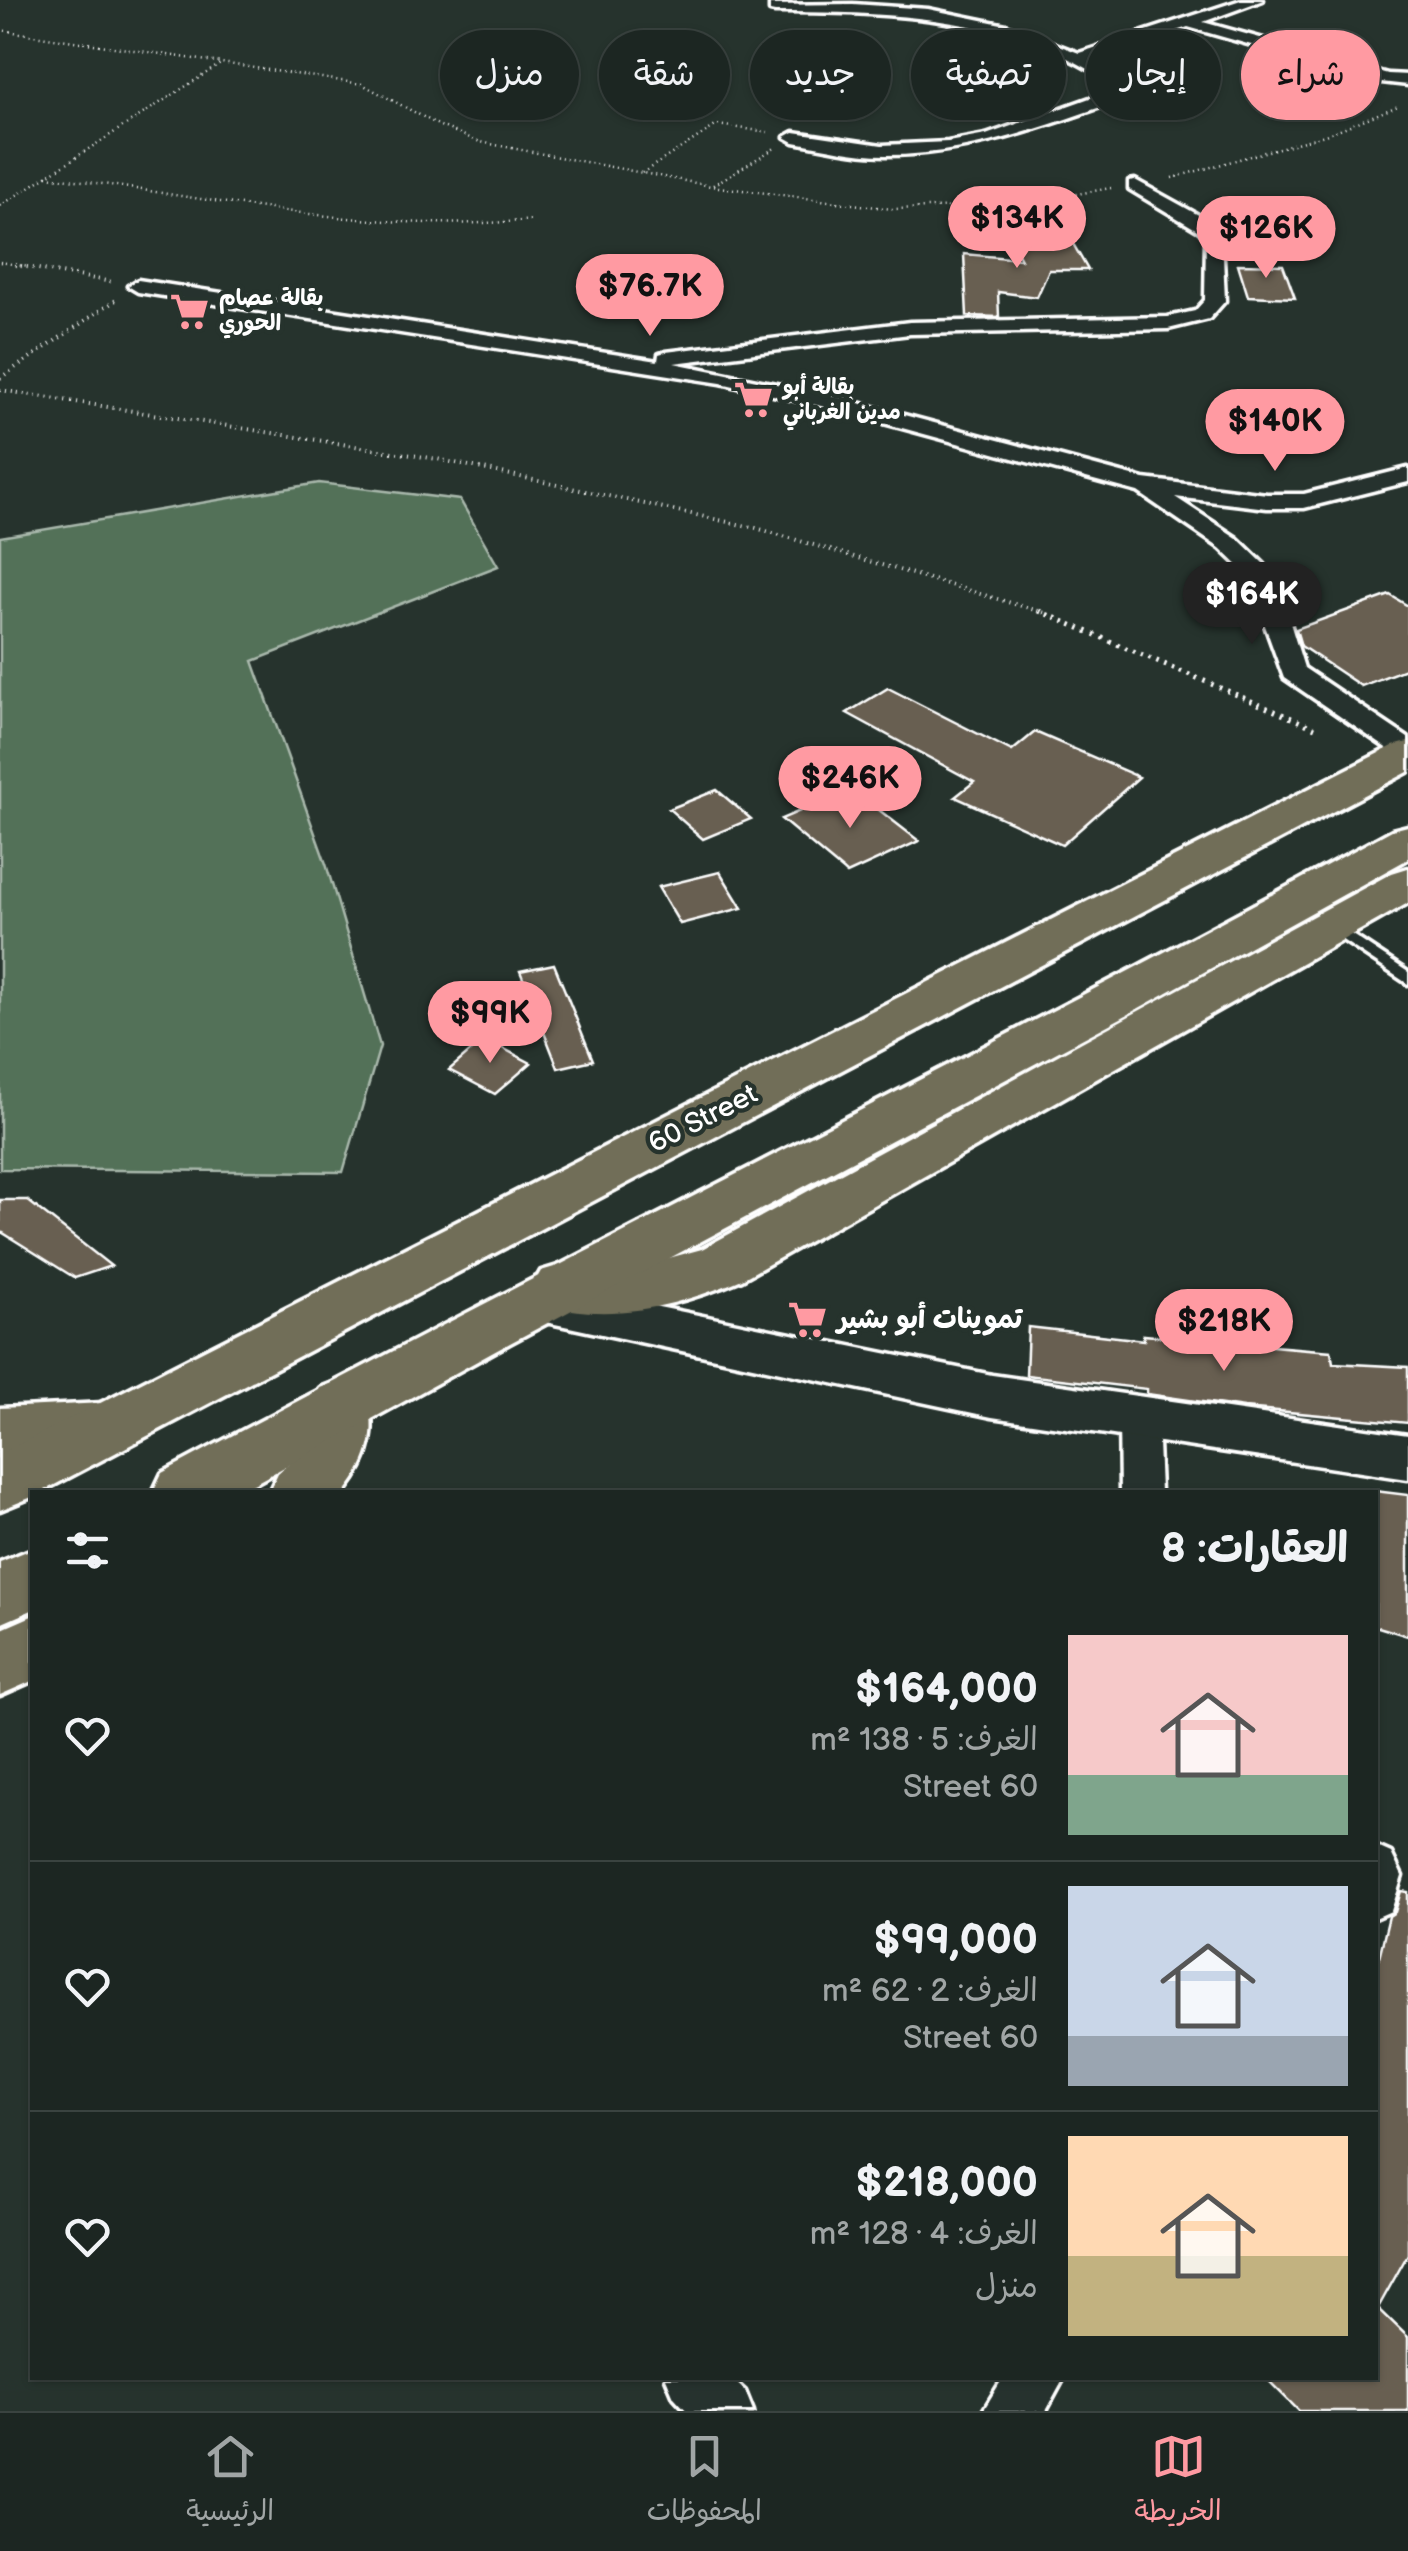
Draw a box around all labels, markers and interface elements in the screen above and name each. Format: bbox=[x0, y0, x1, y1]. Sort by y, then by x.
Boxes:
chip: منزل bbox=[440, 30, 579, 120]
chip: شقة bbox=[599, 30, 730, 120]
chip: جديد bbox=[750, 30, 891, 120]
chip: تصفية bbox=[911, 30, 1066, 120]
chip: إيجار bbox=[1086, 30, 1221, 120]
chip: شراء bbox=[1241, 30, 1380, 120]
pin: $134K bbox=[947, 186, 1087, 271]
pin: $126K bbox=[1196, 196, 1336, 281]
text: $134K bbox=[970, 199, 1064, 238]
text: $126K bbox=[1219, 209, 1313, 248]
pin: $76.7K bbox=[569, 254, 731, 339]
text: $76.7K bbox=[598, 267, 702, 306]
place label: بقالة عصام الحوري bbox=[219, 285, 323, 339]
supermarket icon: بقالة عصام الحوري bbox=[168, 290, 210, 332]
place label: بقالة أبو مدين الغرباني bbox=[781, 373, 901, 431]
supermarket icon: بقالة أبو مدين الغرباني bbox=[732, 379, 774, 421]
pin: $140K bbox=[1205, 389, 1345, 474]
text: $140K bbox=[1227, 402, 1323, 441]
pin: $164K bbox=[1182, 562, 1322, 647]
text: $164K bbox=[1205, 575, 1299, 614]
pin: $246K bbox=[780, 746, 920, 831]
text: $246K bbox=[800, 759, 900, 798]
pin: $99K bbox=[431, 981, 549, 1066]
text: $99K bbox=[450, 994, 530, 1033]
street label: 60 Street bbox=[643, 1077, 763, 1160]
pin: $218K bbox=[1154, 1289, 1294, 1374]
supermarket icon: تموينات أبو بشير bbox=[786, 1298, 828, 1340]
place label: تموينات أبو بشير bbox=[834, 1301, 1023, 1336]
text: $218K bbox=[1177, 1302, 1271, 1341]
icon: filters bbox=[60, 1523, 115, 1578]
text: العقارات: 8 bbox=[1161, 1524, 1348, 1575]
text: $164,000 bbox=[855, 1664, 1038, 1715]
icon: home bbox=[1148, 1675, 1268, 1795]
icon: heart bbox=[60, 1708, 115, 1763]
text: الغرف: 5 · 138 m² bbox=[810, 1721, 1038, 1760]
text: 60 Street bbox=[903, 1768, 1038, 1807]
text: $99,000 bbox=[873, 1915, 1038, 1966]
icon: home bbox=[1148, 1926, 1268, 2046]
icon: heart bbox=[60, 1959, 115, 2014]
text: الغرف: 2 · 62 m² bbox=[822, 1972, 1038, 2011]
text: 60 Street bbox=[903, 2019, 1038, 2058]
text: $218,000 bbox=[855, 2158, 1038, 2209]
icon: home bbox=[1148, 2176, 1268, 2296]
icon: heart bbox=[60, 2209, 115, 2264]
text: الغرف: 4 · 128 m² bbox=[810, 2215, 1038, 2254]
text: منزل bbox=[975, 2268, 1038, 2307]
tab: الرئيسية bbox=[186, 2429, 274, 2535]
tab: المحفوظات bbox=[647, 2429, 762, 2535]
tab: الخريطة bbox=[1134, 2429, 1222, 2535]

